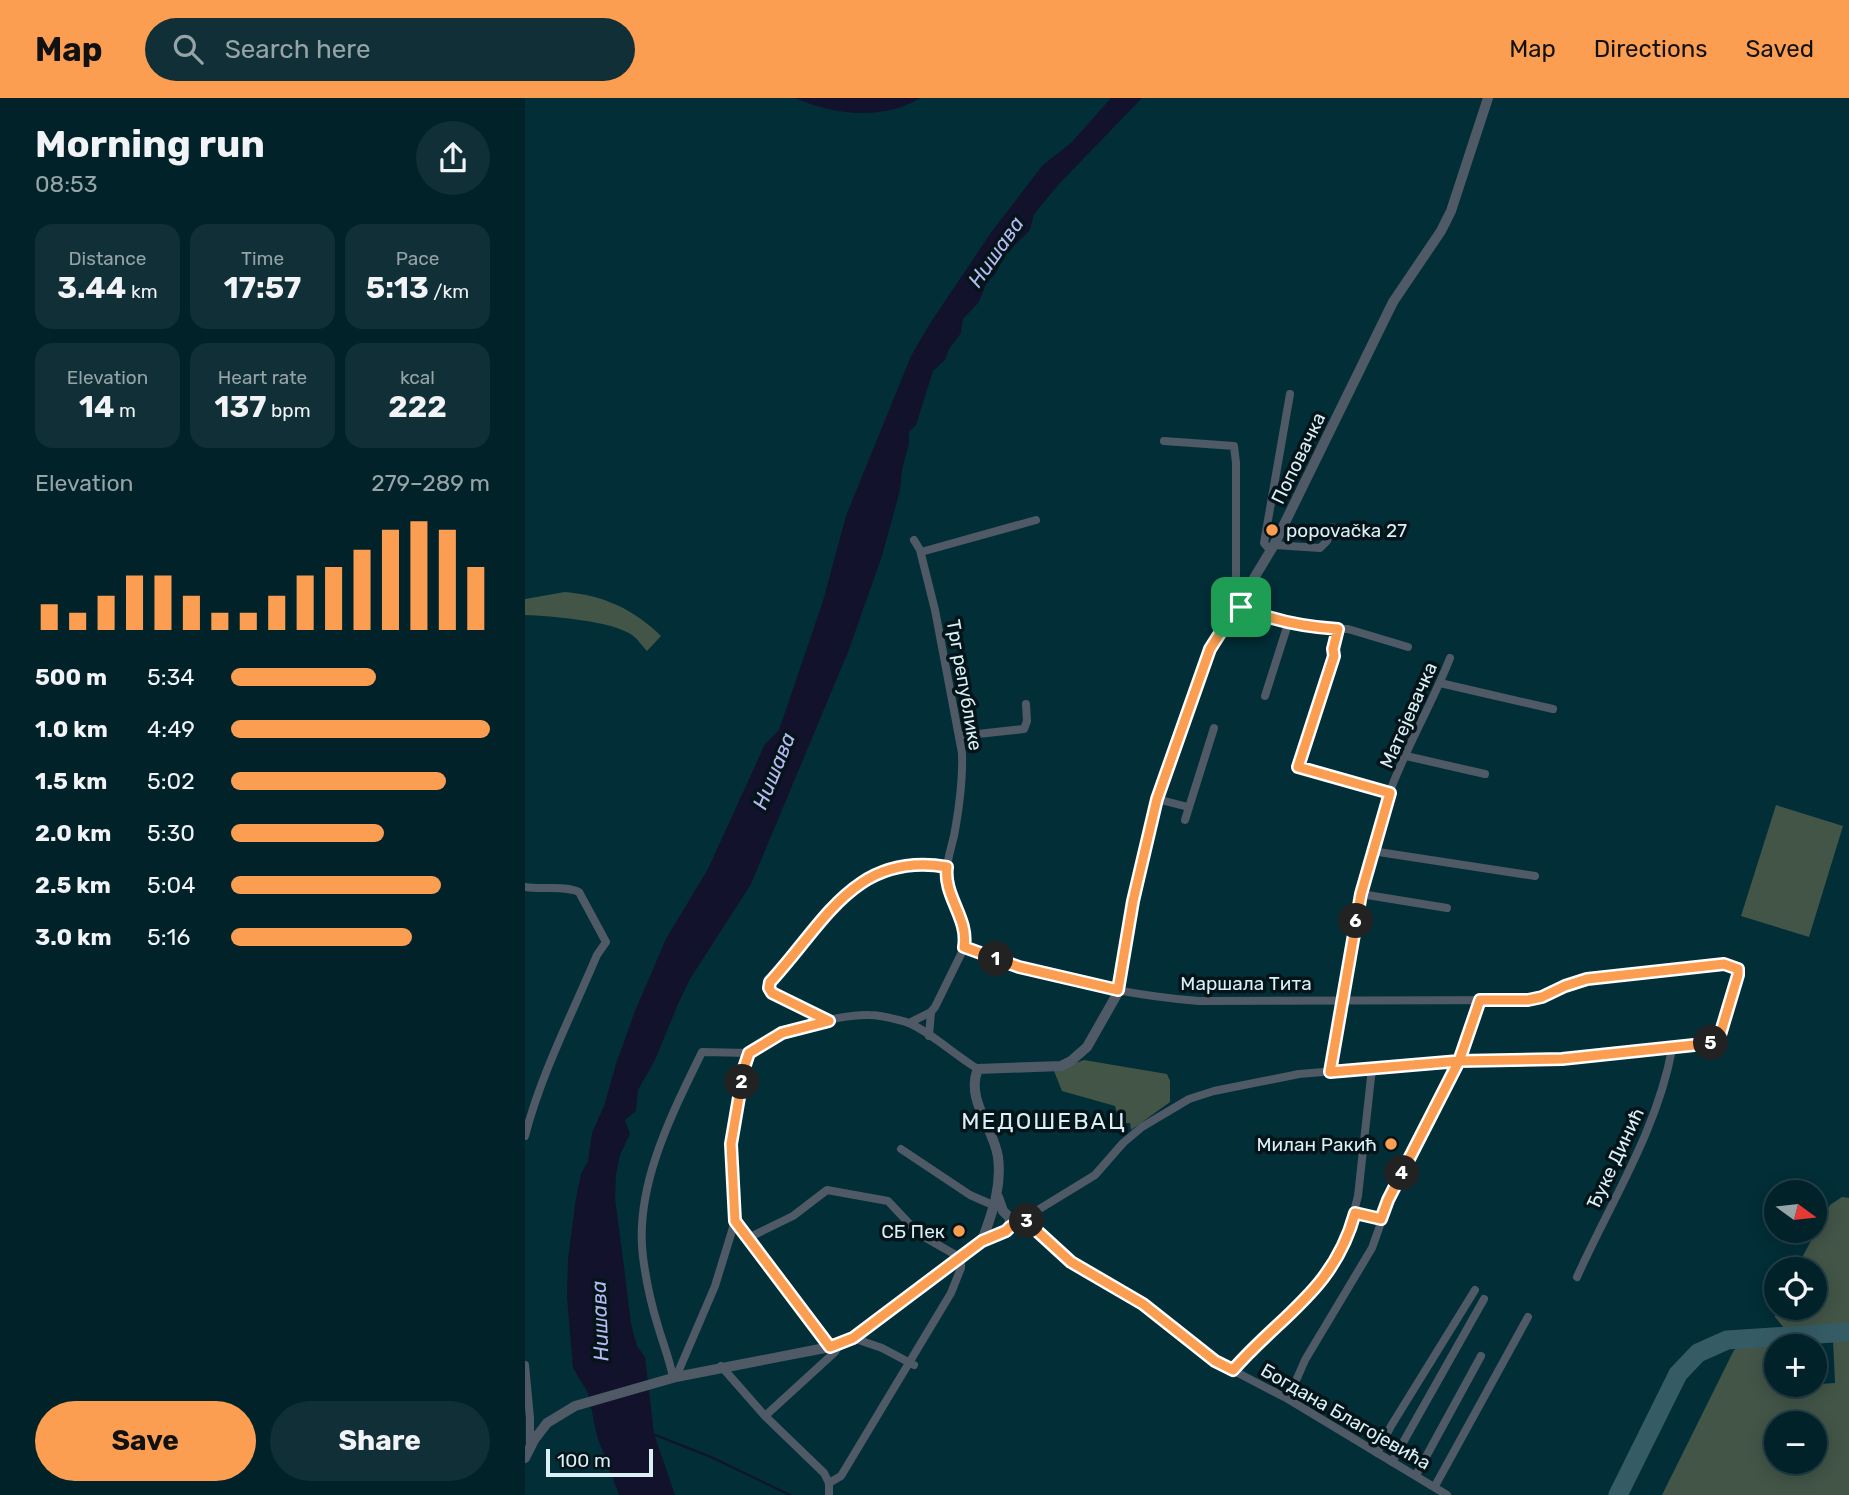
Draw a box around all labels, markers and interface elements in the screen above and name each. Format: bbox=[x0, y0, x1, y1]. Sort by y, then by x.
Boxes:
search box bbox=[145, 18, 635, 81]
text: Map bbox=[35, 30, 103, 69]
icon: search bbox=[169, 30, 207, 68]
text: Search here bbox=[225, 34, 370, 65]
text: Map bbox=[1509, 35, 1556, 63]
text: Directions bbox=[1594, 35, 1707, 63]
text: Saved bbox=[1745, 35, 1814, 63]
text: Morning run bbox=[35, 121, 265, 167]
button: share bbox=[416, 121, 490, 195]
text: 08:53 bbox=[35, 170, 98, 198]
water label: Нишава bbox=[962, 212, 1029, 292]
text: Distance bbox=[69, 247, 146, 270]
text: Time bbox=[241, 247, 284, 270]
text: Pace bbox=[396, 247, 439, 270]
text: 3.44 bbox=[57, 270, 126, 306]
text: 17:57 bbox=[224, 270, 301, 306]
text: 5:13 bbox=[366, 270, 429, 306]
text: km bbox=[126, 280, 158, 303]
text: /km bbox=[429, 280, 469, 303]
text: Elevation bbox=[67, 366, 148, 389]
text: Heart rate bbox=[218, 366, 307, 389]
text: kcal bbox=[400, 366, 435, 389]
text: 14 bbox=[79, 389, 114, 425]
text: 137 bbox=[214, 389, 266, 425]
text: 222 bbox=[388, 389, 447, 425]
text: m bbox=[114, 399, 136, 422]
text: bpm bbox=[266, 399, 311, 422]
street label: Поповачка bbox=[1266, 409, 1330, 508]
text: Elevation bbox=[35, 469, 134, 497]
text: 279–289 m bbox=[371, 469, 490, 497]
place label: popovačka 27 bbox=[1286, 519, 1407, 542]
marker: popovačka 27 bbox=[1264, 522, 1280, 538]
pin bbox=[1211, 577, 1271, 637]
icon: arrive bbox=[1222, 588, 1260, 626]
street label: Трг републике bbox=[942, 618, 987, 752]
street label: Матејевачка bbox=[1375, 659, 1442, 772]
text: 500 m bbox=[35, 663, 107, 691]
text: 5:34 bbox=[147, 663, 195, 691]
text: 1.0 km bbox=[35, 715, 108, 743]
text: 4:49 bbox=[147, 715, 195, 743]
water label: Нишава bbox=[747, 729, 800, 813]
text: 1.5 km bbox=[35, 767, 107, 795]
text: 5:02 bbox=[147, 767, 195, 795]
text: 2.0 km bbox=[35, 819, 111, 847]
text: 5:30 bbox=[147, 819, 195, 847]
text: 2.5 km bbox=[35, 871, 111, 899]
text: 5:04 bbox=[147, 871, 195, 899]
pin: 6 bbox=[1339, 904, 1373, 938]
text: 6 bbox=[1349, 909, 1362, 932]
text: 3.0 km bbox=[35, 923, 112, 951]
text: 5:16 bbox=[147, 923, 190, 951]
pin: 1 bbox=[979, 942, 1014, 976]
text: 1 bbox=[991, 947, 1000, 970]
street label: Маршала Тита bbox=[1180, 972, 1312, 995]
pin: 5 bbox=[1693, 1026, 1729, 1060]
text: 5 bbox=[1704, 1031, 1717, 1054]
pin: 2 bbox=[725, 1065, 759, 1100]
text: 2 bbox=[735, 1070, 748, 1093]
street label: Ђуке Динић bbox=[1582, 1104, 1649, 1212]
district label: МЕДОШЕВАЦ bbox=[961, 1107, 1127, 1135]
place label: Милан Ракић bbox=[1256, 1133, 1377, 1156]
marker: Милан Ракић bbox=[1383, 1136, 1399, 1152]
pin: 4 bbox=[1385, 1156, 1419, 1190]
text: 4 bbox=[1395, 1161, 1408, 1184]
north arrow bbox=[1764, 1180, 1827, 1242]
map controls bbox=[1764, 1180, 1827, 1474]
pin: 3 bbox=[1009, 1204, 1045, 1238]
text: 3 bbox=[1020, 1209, 1033, 1232]
place label: СБ Пек bbox=[881, 1220, 945, 1243]
marker: СБ Пек bbox=[951, 1223, 967, 1239]
button: locate bbox=[1764, 1257, 1827, 1320]
water label: Нишава bbox=[586, 1280, 613, 1362]
button: + bbox=[1764, 1334, 1827, 1397]
street label: Богдана Благојевића bbox=[1257, 1358, 1435, 1474]
button: Save bbox=[35, 1401, 256, 1481]
button: Share bbox=[270, 1401, 490, 1481]
button: − bbox=[1764, 1411, 1827, 1474]
scale bar bbox=[546, 1446, 653, 1478]
text: 100 m bbox=[557, 1449, 611, 1472]

